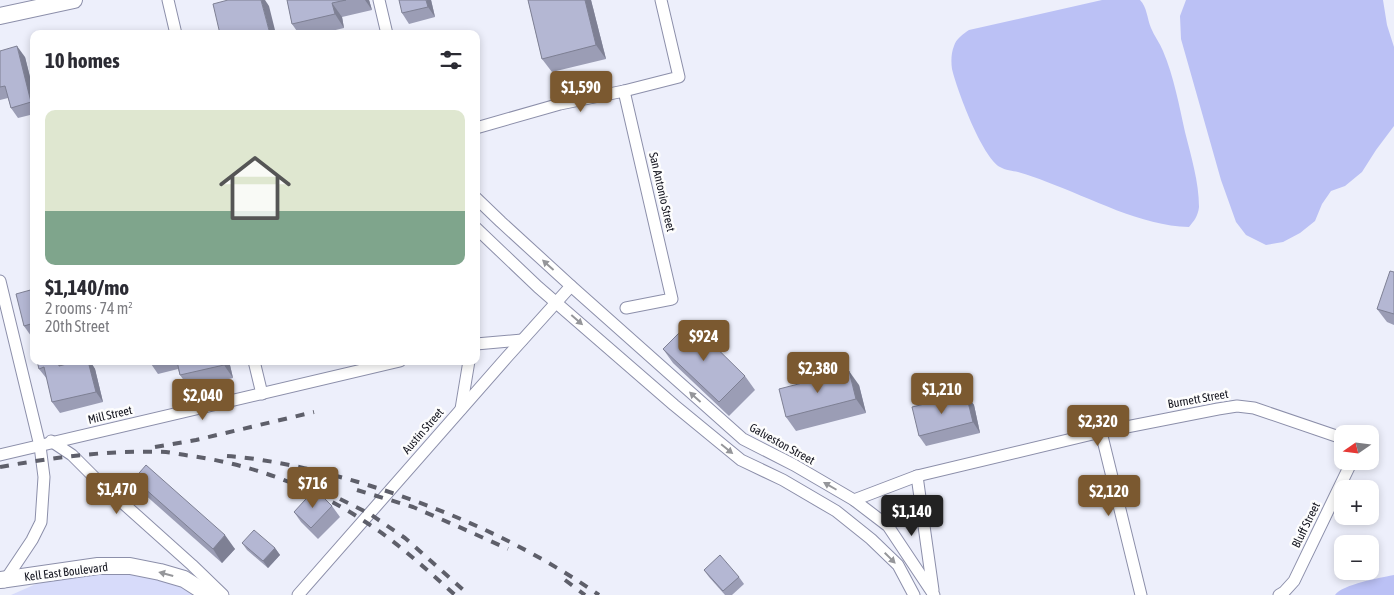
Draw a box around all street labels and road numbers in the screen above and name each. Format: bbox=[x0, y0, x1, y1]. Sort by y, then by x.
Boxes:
street label: San Antonio Street bbox=[646, 151, 678, 234]
street label: Burnett Street bbox=[1167, 387, 1230, 411]
street label: Mill Street bbox=[86, 403, 134, 427]
street label: Austin Street bbox=[399, 405, 447, 457]
street label: Galveston Street bbox=[747, 420, 817, 468]
street label: Bluff Street bbox=[1289, 499, 1323, 550]
street label: Kell East Boulevard bbox=[23, 560, 109, 584]

